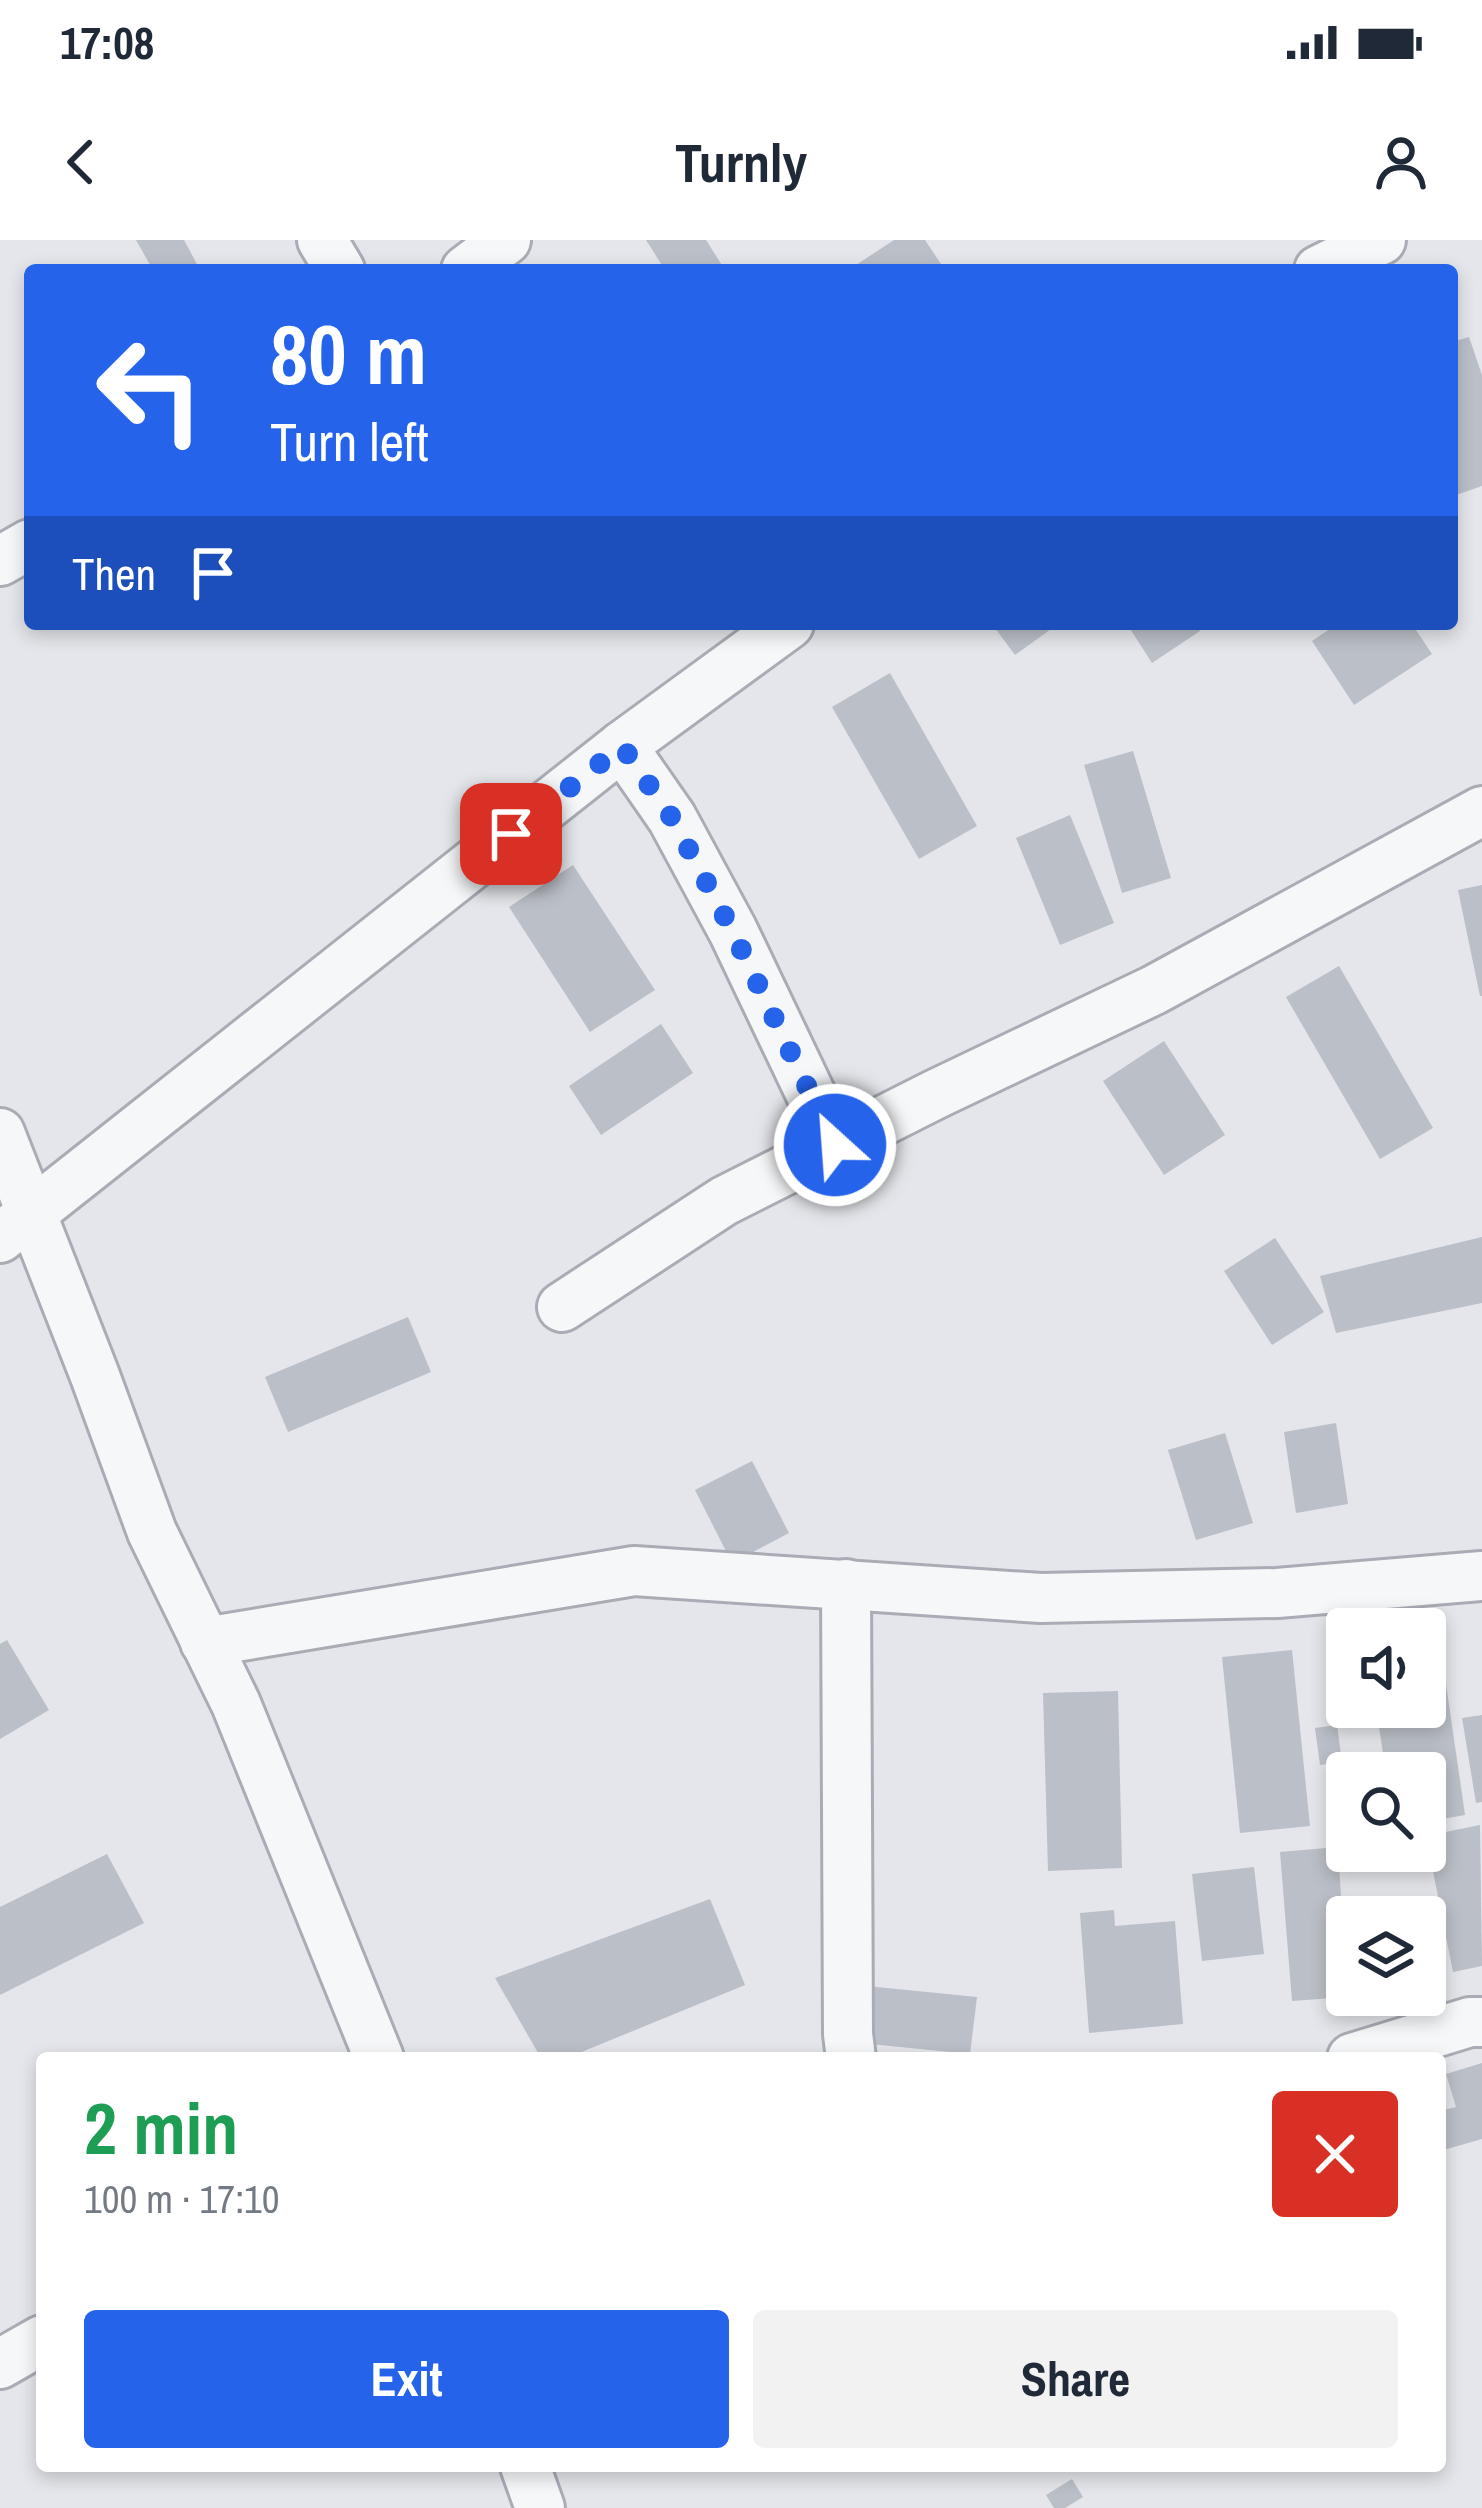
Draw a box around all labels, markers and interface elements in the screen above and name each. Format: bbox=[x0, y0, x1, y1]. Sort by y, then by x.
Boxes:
text: 17:08 bbox=[60, 12, 154, 73]
text: Turnly bbox=[675, 126, 807, 199]
icon: back bbox=[48, 129, 114, 195]
icon: person bbox=[1368, 129, 1434, 195]
text: 80 m bbox=[270, 297, 427, 410]
icon: left bbox=[72, 312, 228, 468]
text: Turn left bbox=[270, 405, 429, 478]
icon: arrive bbox=[180, 540, 246, 606]
text: Then bbox=[72, 543, 156, 604]
pin bbox=[460, 783, 562, 885]
icon: arrive bbox=[478, 801, 544, 867]
position arrow bbox=[772, 1082, 898, 1208]
map controls bbox=[1326, 1608, 1446, 2016]
button: sound bbox=[1326, 1608, 1446, 1728]
button: search bbox=[1326, 1752, 1446, 1872]
button: layers bbox=[1326, 1896, 1446, 2016]
text: 2 min bbox=[84, 2079, 238, 2176]
button: close bbox=[1272, 2091, 1398, 2217]
text: 100 m · 17:10 bbox=[84, 2173, 280, 2225]
button: Exit bbox=[84, 2310, 729, 2448]
button: Share bbox=[753, 2310, 1398, 2448]

